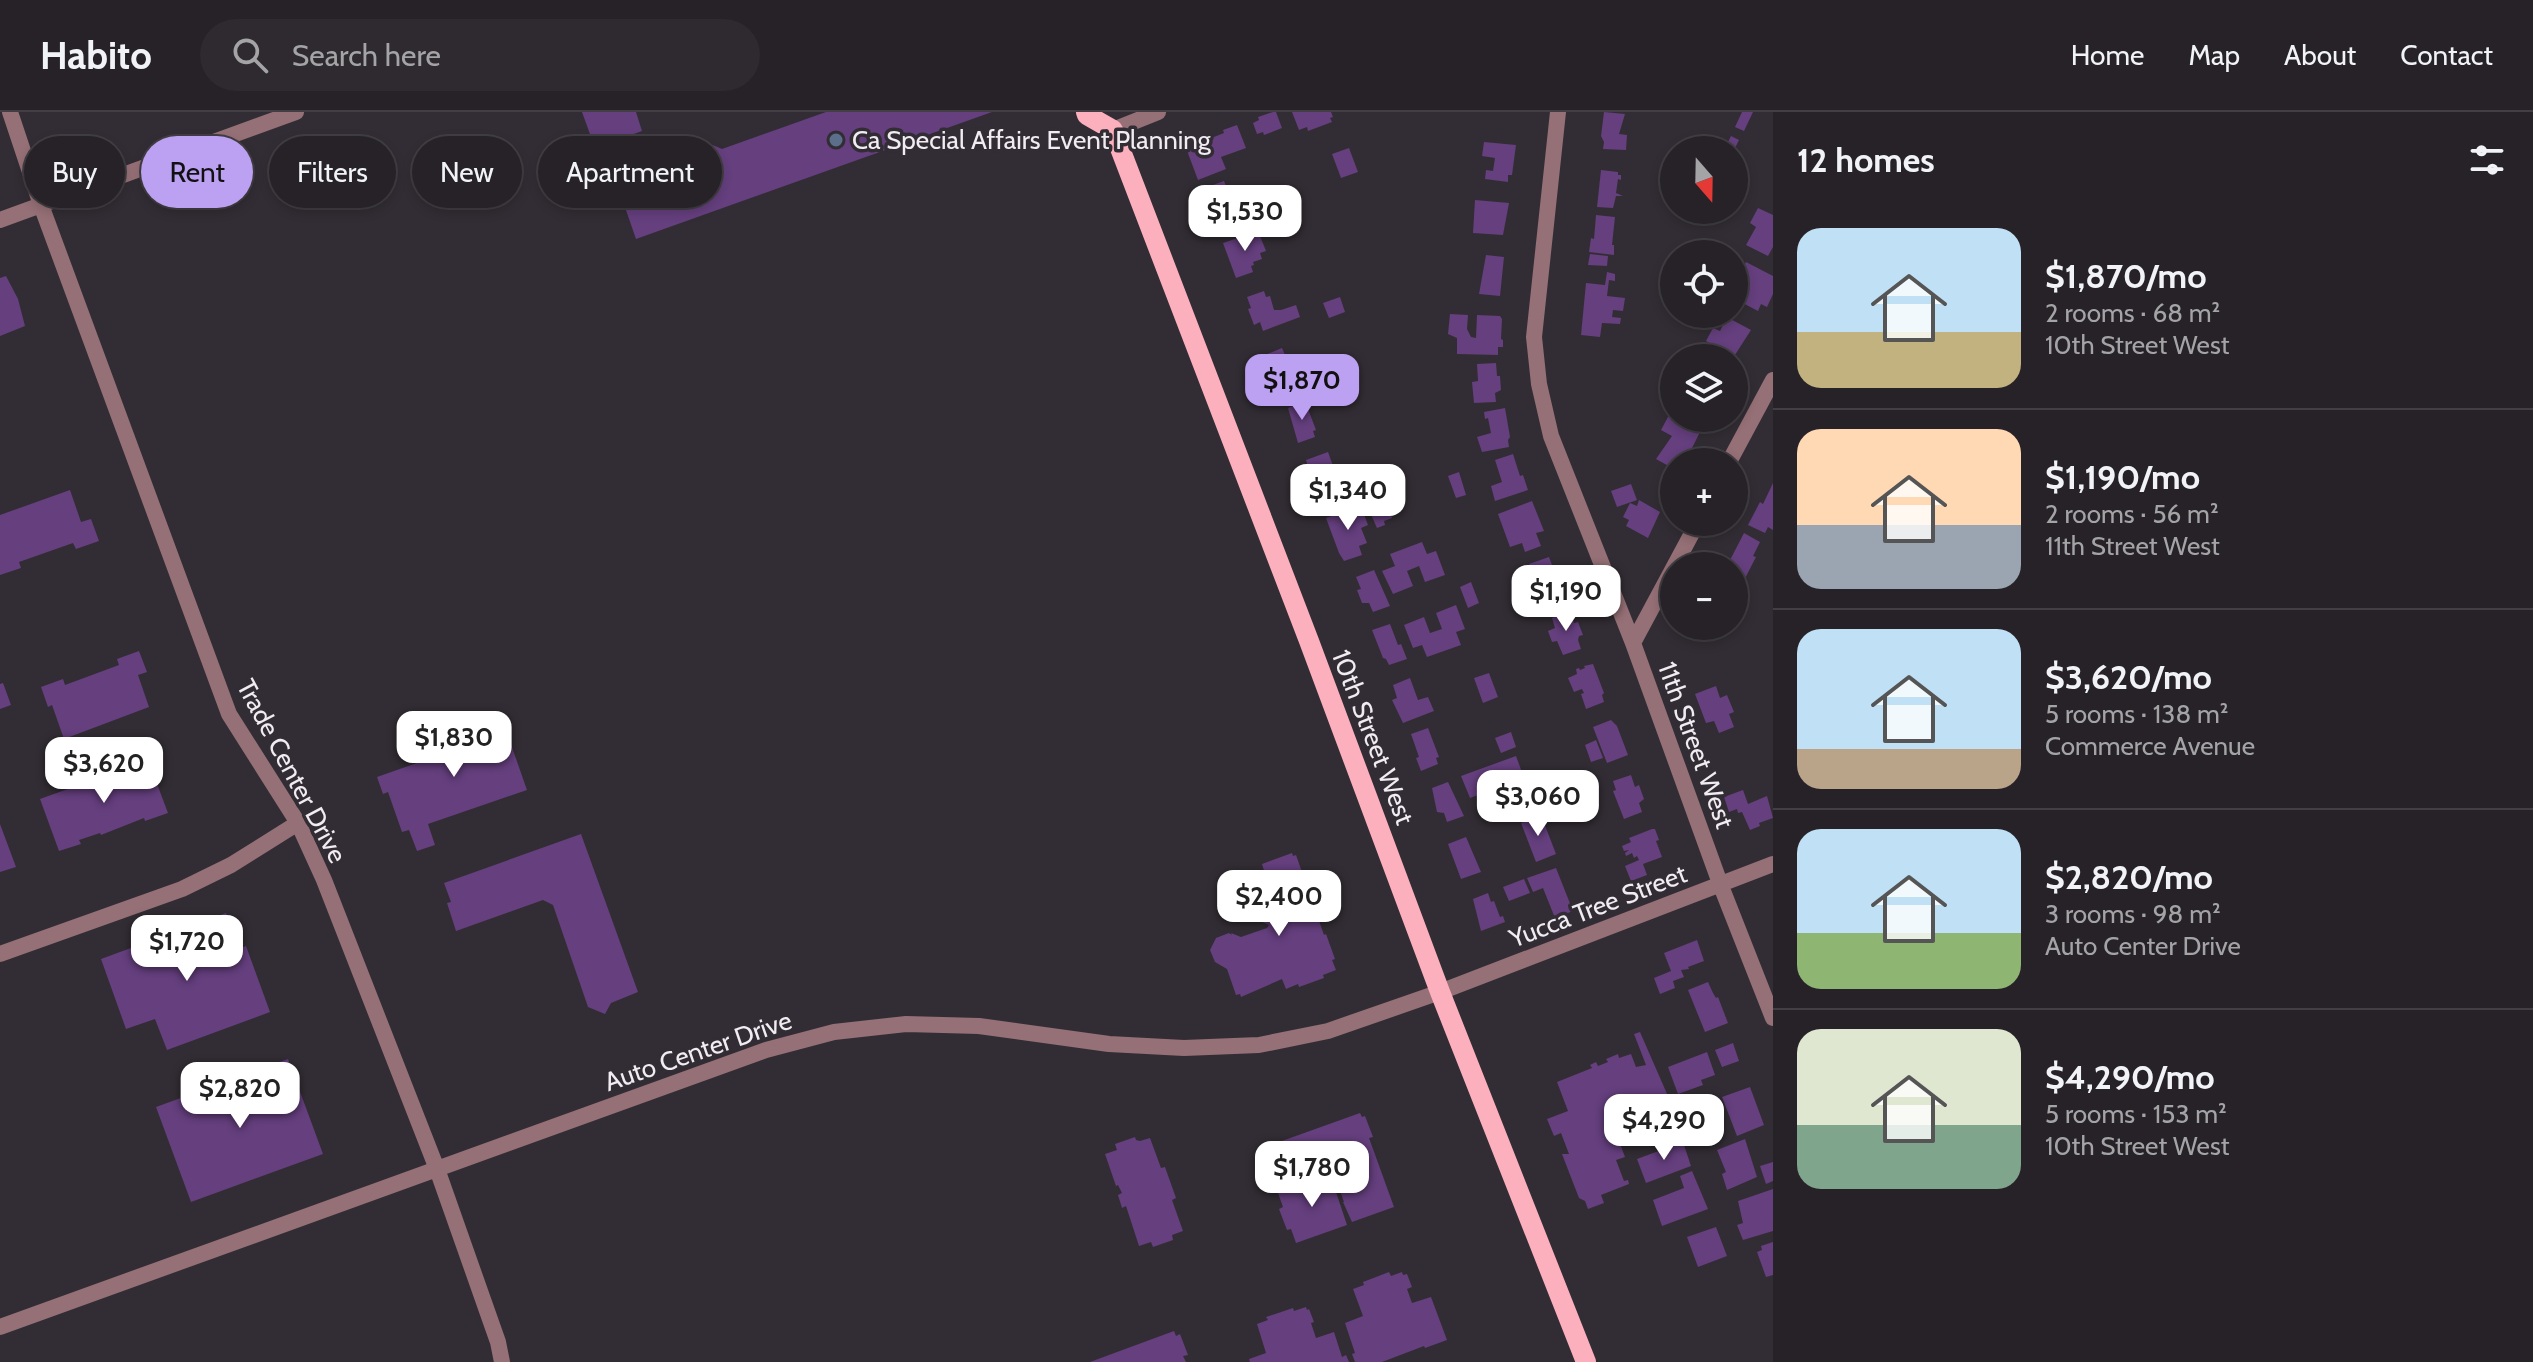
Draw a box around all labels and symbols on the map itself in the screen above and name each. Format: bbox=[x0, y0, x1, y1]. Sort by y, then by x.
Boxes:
place label: Ca Special Affairs Event Planning bbox=[852, 124, 1212, 156]
marker: Ca Special Affairs Event Planning bbox=[827, 131, 845, 149]
north arrow bbox=[1660, 136, 1748, 224]
pin: $1,530 bbox=[1180, 185, 1310, 253]
pin: $1,870 bbox=[1237, 354, 1367, 422]
pin: $1,340 bbox=[1283, 464, 1413, 532]
pin: $1,190 bbox=[1501, 565, 1631, 633]
street label: 10th Street West bbox=[1325, 645, 1421, 829]
street label: 11th Street West bbox=[1651, 657, 1741, 833]
street label: Trade Center Drive bbox=[230, 674, 354, 868]
pin: $1,830 bbox=[389, 711, 519, 779]
pin: $3,620 bbox=[39, 737, 169, 805]
pin: $3,060 bbox=[1473, 770, 1603, 838]
street label: Yucca Tree Street bbox=[1504, 857, 1691, 955]
pin: $2,400 bbox=[1214, 870, 1344, 938]
pin: $1,720 bbox=[122, 915, 252, 983]
street label: Auto Center Drive bbox=[600, 1004, 796, 1098]
pin: $2,820 bbox=[175, 1062, 305, 1130]
pin: $4,290 bbox=[1599, 1094, 1729, 1162]
pin: $1,780 bbox=[1247, 1141, 1377, 1209]

